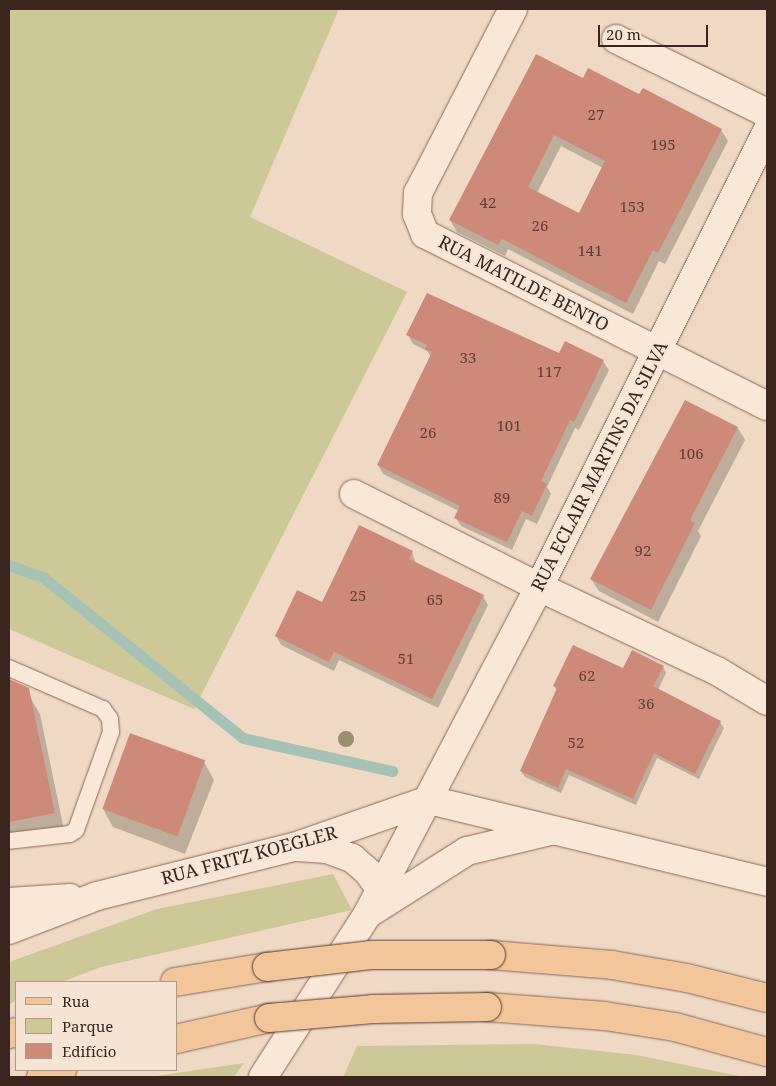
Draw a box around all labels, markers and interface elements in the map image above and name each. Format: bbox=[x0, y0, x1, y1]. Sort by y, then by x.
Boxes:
scale bar bbox=[601, 15, 711, 47]
text: 20 m bbox=[606, 24, 641, 44]
house number: 27 bbox=[588, 106, 604, 124]
house number: 195 bbox=[650, 136, 676, 154]
house number: 42 bbox=[480, 194, 496, 212]
house number: 153 bbox=[619, 198, 645, 216]
house number: 26 bbox=[532, 217, 548, 235]
street label: RUA MATILDE BENTO bbox=[435, 231, 613, 335]
house number: 141 bbox=[577, 242, 603, 260]
street label: RUA ECLAIR MARTINS DA SILVA bbox=[526, 337, 672, 595]
house number: 33 bbox=[460, 349, 476, 367]
house number: 117 bbox=[536, 363, 562, 381]
house number: 101 bbox=[496, 417, 522, 435]
house number: 26 bbox=[420, 424, 436, 442]
house number: 106 bbox=[678, 445, 704, 463]
house number: 89 bbox=[494, 489, 510, 507]
house number: 92 bbox=[635, 542, 651, 560]
house number: 25 bbox=[350, 587, 366, 605]
house number: 65 bbox=[427, 591, 443, 609]
house number: 51 bbox=[398, 650, 414, 668]
house number: 62 bbox=[579, 667, 595, 685]
house number: 36 bbox=[638, 695, 654, 713]
house number: 52 bbox=[568, 734, 584, 752]
street label: RUA FRITZ KOEGLER bbox=[159, 821, 339, 889]
legend bbox=[15, 981, 178, 1071]
text: Rua bbox=[62, 991, 90, 1011]
text: Parque bbox=[62, 1016, 113, 1036]
text: Edifício bbox=[62, 1041, 117, 1061]

